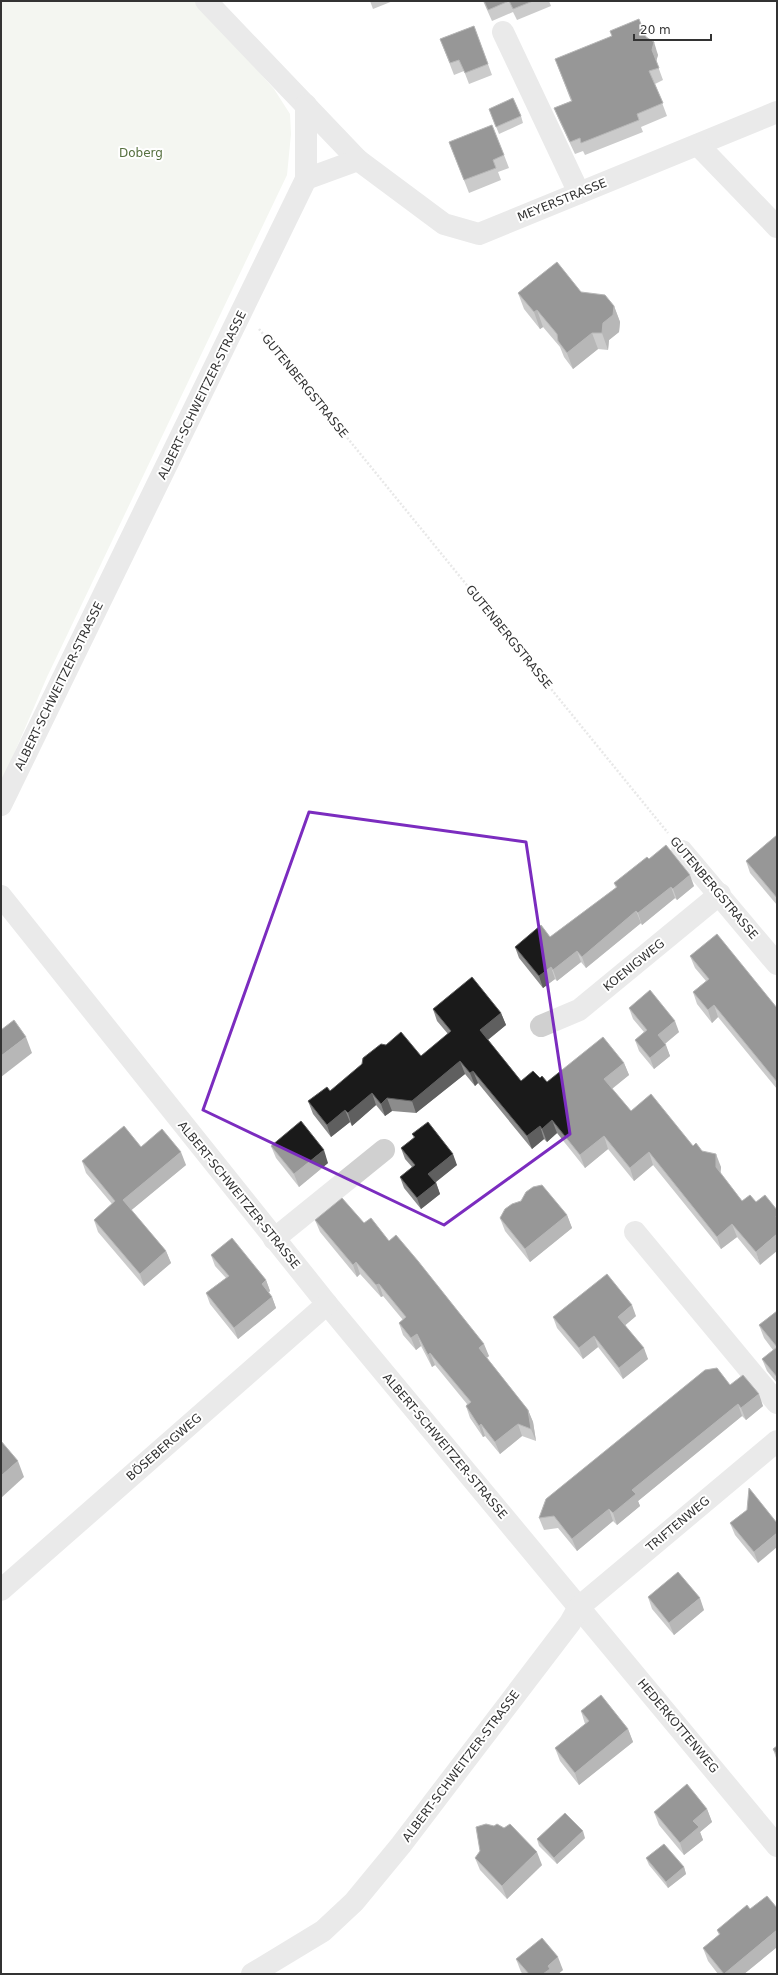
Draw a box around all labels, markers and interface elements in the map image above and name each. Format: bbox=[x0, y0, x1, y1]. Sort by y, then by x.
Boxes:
scale bar bbox=[634, 16, 711, 42]
text: 20 m bbox=[640, 23, 671, 37]
park label: Doberg bbox=[119, 146, 163, 160]
street label: MEYERSTRASSE bbox=[515, 176, 609, 224]
street label: ALBERT-SCHWEITZER-STRASSE bbox=[155, 308, 249, 482]
street label: GUTENBERGSTRASSE bbox=[259, 331, 351, 441]
street label: GUTENBERGSTRASSE bbox=[463, 582, 555, 692]
street label: ALBERT-SCHWEITZER-STRASSE bbox=[12, 599, 106, 773]
street label: GUTENBERGSTRASSE bbox=[667, 834, 761, 942]
street label: KOENIGWEG bbox=[601, 936, 667, 994]
street label: ALBERT-SCHWEITZER-STRASSE bbox=[175, 1118, 303, 1272]
street label: ALBERT-SCHWEITZER-STRASSE bbox=[380, 1370, 510, 1522]
street label: BÖSEBERGWEG bbox=[122, 1409, 204, 1483]
street label: TRIFTENWEG bbox=[643, 1493, 713, 1555]
street label: HEDERKOTTENWEG bbox=[635, 1676, 721, 1776]
street label: ALBERT-SCHWEITZER-STRASSE bbox=[399, 1688, 523, 1844]

